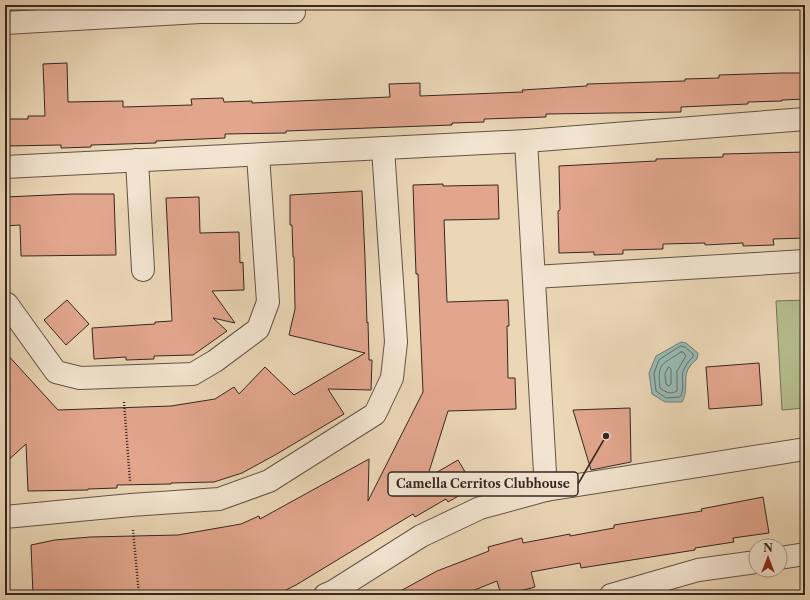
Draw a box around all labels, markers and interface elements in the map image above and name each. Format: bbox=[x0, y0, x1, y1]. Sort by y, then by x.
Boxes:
callout: Camella Cerritos Clubhouse bbox=[388, 472, 578, 496]
text: Camella Cerritos Clubhouse bbox=[396, 476, 570, 491]
north arrow bbox=[748, 538, 788, 578]
text: N bbox=[763, 541, 773, 555]

